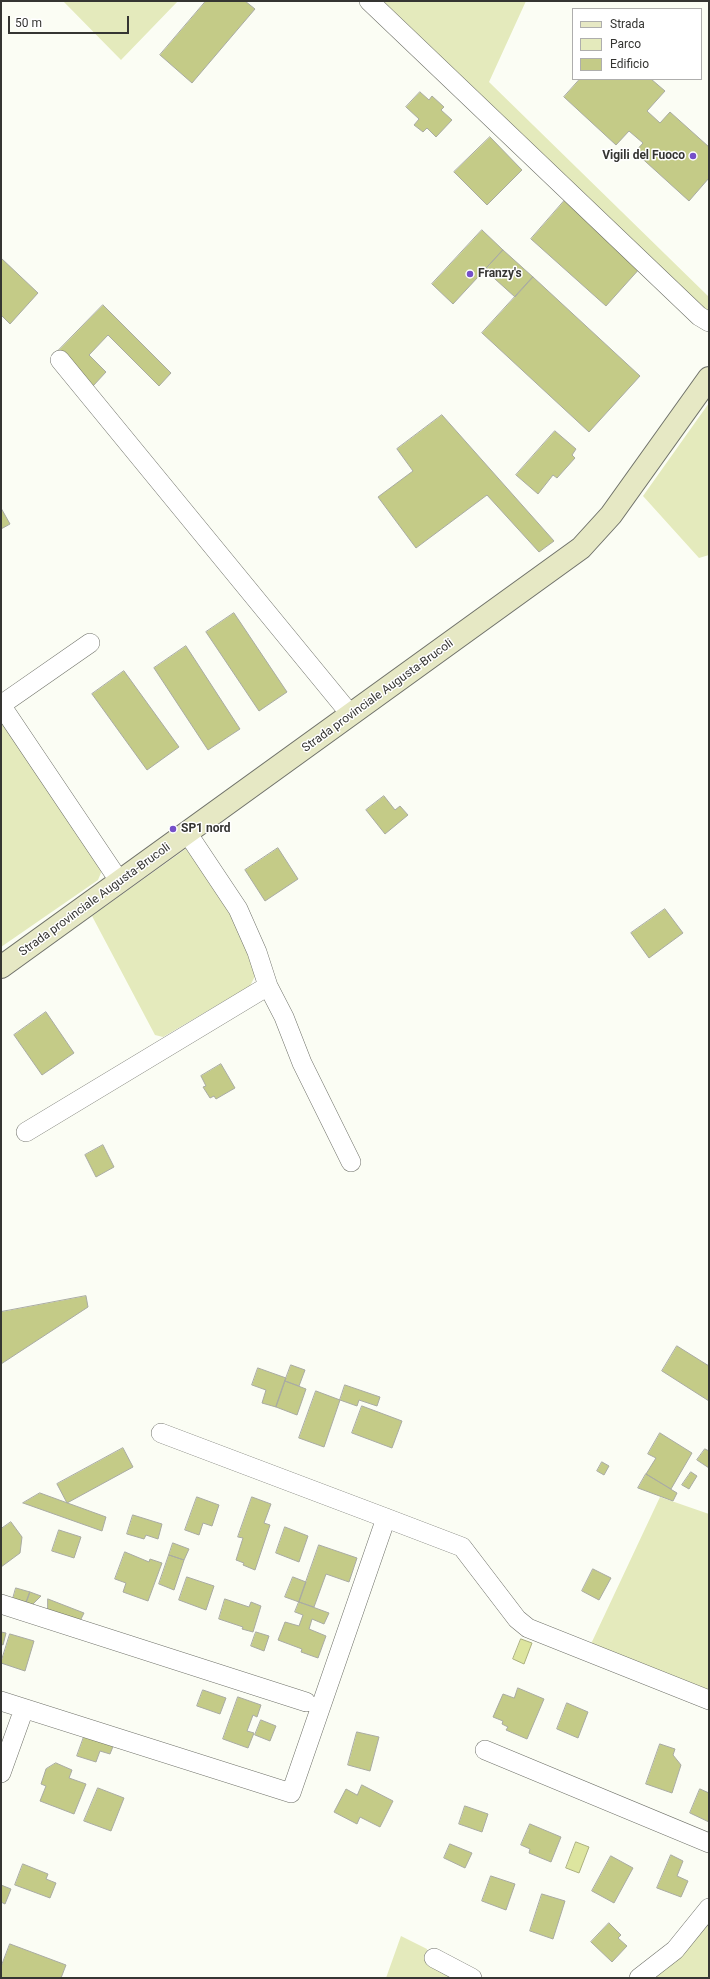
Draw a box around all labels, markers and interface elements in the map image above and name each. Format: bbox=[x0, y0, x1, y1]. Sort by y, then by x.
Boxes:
scale bar bbox=[10, 8, 131, 34]
legend bbox=[572, 8, 702, 80]
text: 50 m bbox=[15, 16, 42, 30]
text: Strada bbox=[610, 17, 645, 31]
text: Parco bbox=[610, 37, 641, 51]
text: Edificio bbox=[610, 57, 649, 71]
place label: Vigili del Fuoco bbox=[602, 149, 685, 163]
marker: Vigili del Fuoco bbox=[688, 151, 698, 161]
place label: Franzy's bbox=[478, 267, 522, 281]
marker: Franzy's bbox=[465, 269, 475, 279]
street label: Strada provinciale Augusta-Brucoli bbox=[300, 636, 456, 756]
place label: SP1 nord bbox=[181, 822, 231, 836]
marker: SP1 nord bbox=[168, 824, 178, 834]
street label: Strada provinciale Augusta-Brucoli bbox=[17, 840, 173, 960]

